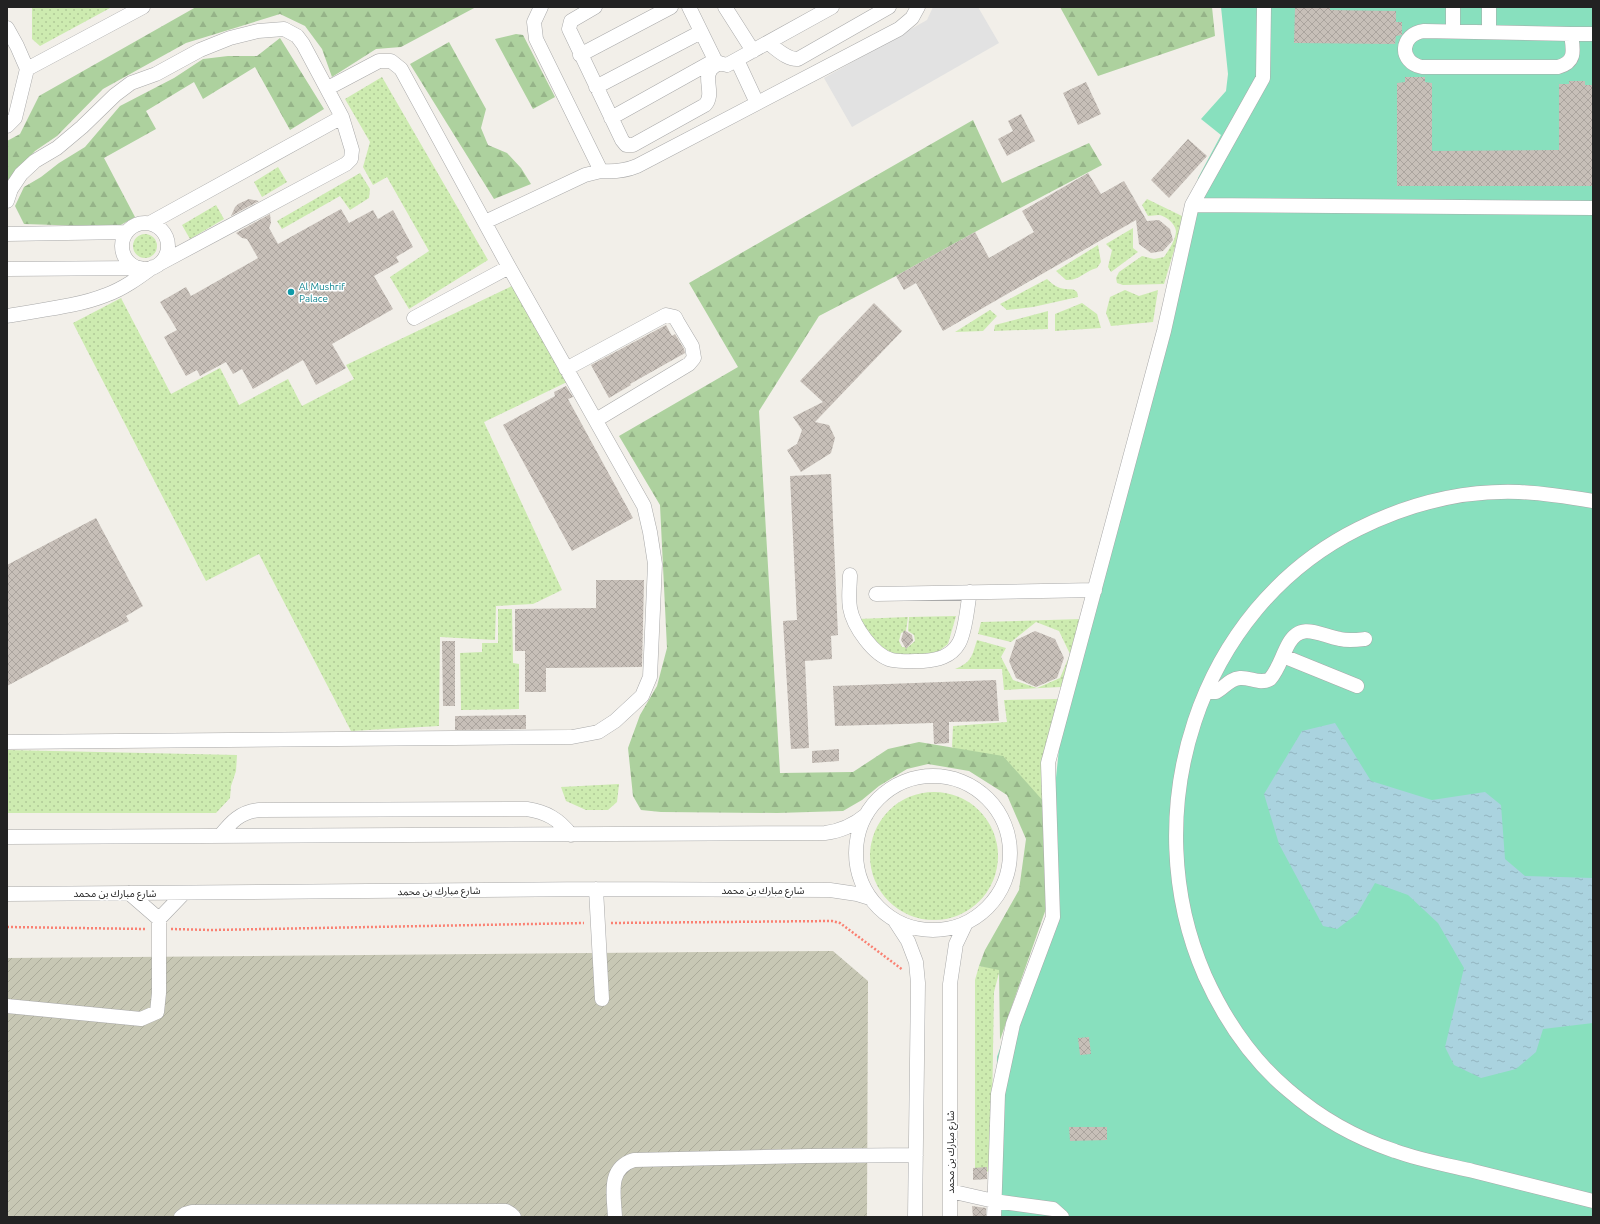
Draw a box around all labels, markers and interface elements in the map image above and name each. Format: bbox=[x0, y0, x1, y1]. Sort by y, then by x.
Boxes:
place label: Al Mushrif Palace bbox=[299, 281, 345, 304]
marker: Al Mushrif Palace bbox=[286, 287, 296, 297]
street label: شارع مبارك بن محمد bbox=[397, 885, 481, 899]
street label: شارع مبارك بن محمد bbox=[722, 885, 805, 898]
street label: شارع مبارك بن محمد bbox=[74, 888, 157, 901]
street label: شارع مبارك بن محمد bbox=[945, 1110, 958, 1193]

